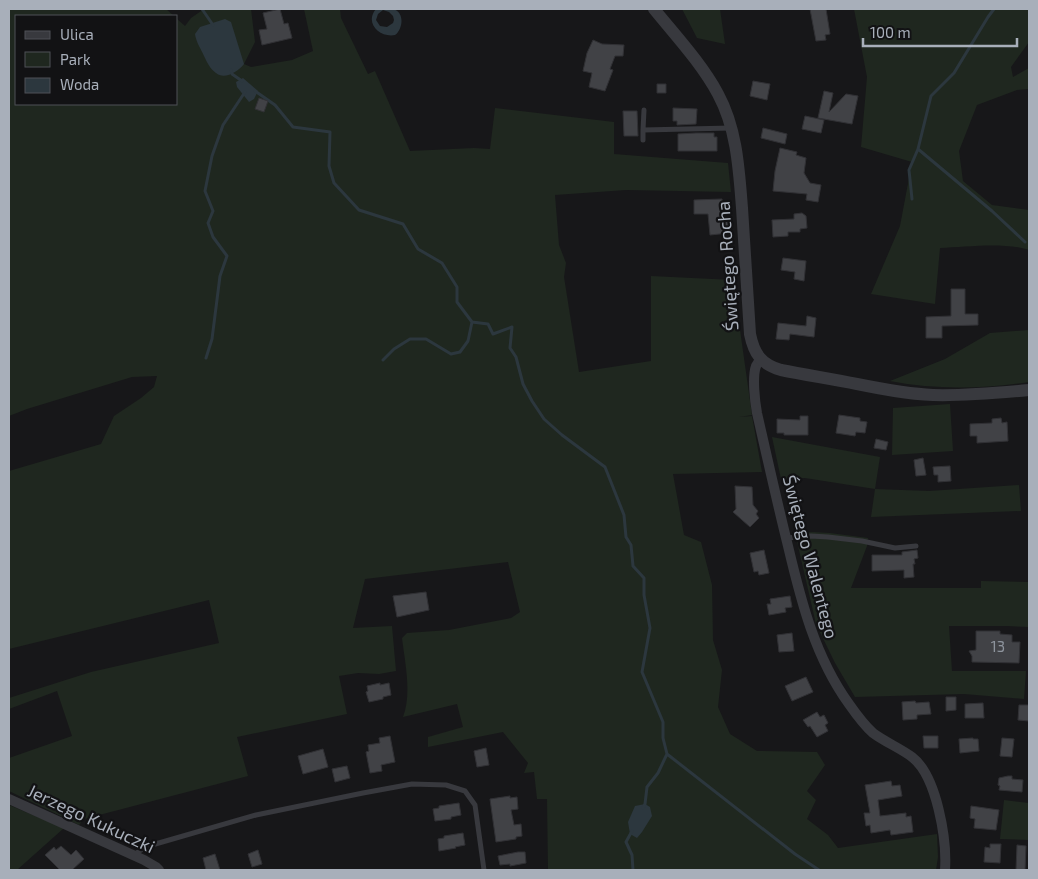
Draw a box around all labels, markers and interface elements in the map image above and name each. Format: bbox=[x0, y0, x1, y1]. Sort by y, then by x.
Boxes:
legend bbox=[15, 15, 178, 105]
scale bar bbox=[863, 15, 1017, 47]
text: 100 m bbox=[870, 23, 911, 41]
text: Ulica bbox=[60, 25, 94, 43]
text: Park bbox=[60, 50, 91, 68]
text: Woda bbox=[60, 75, 99, 93]
street label: Świętego Rocha bbox=[711, 200, 743, 332]
street label: Świętego Walentego bbox=[779, 473, 843, 641]
house number: 13 bbox=[991, 637, 1005, 655]
street label: Jerzego Kukuczki bbox=[24, 779, 159, 857]

